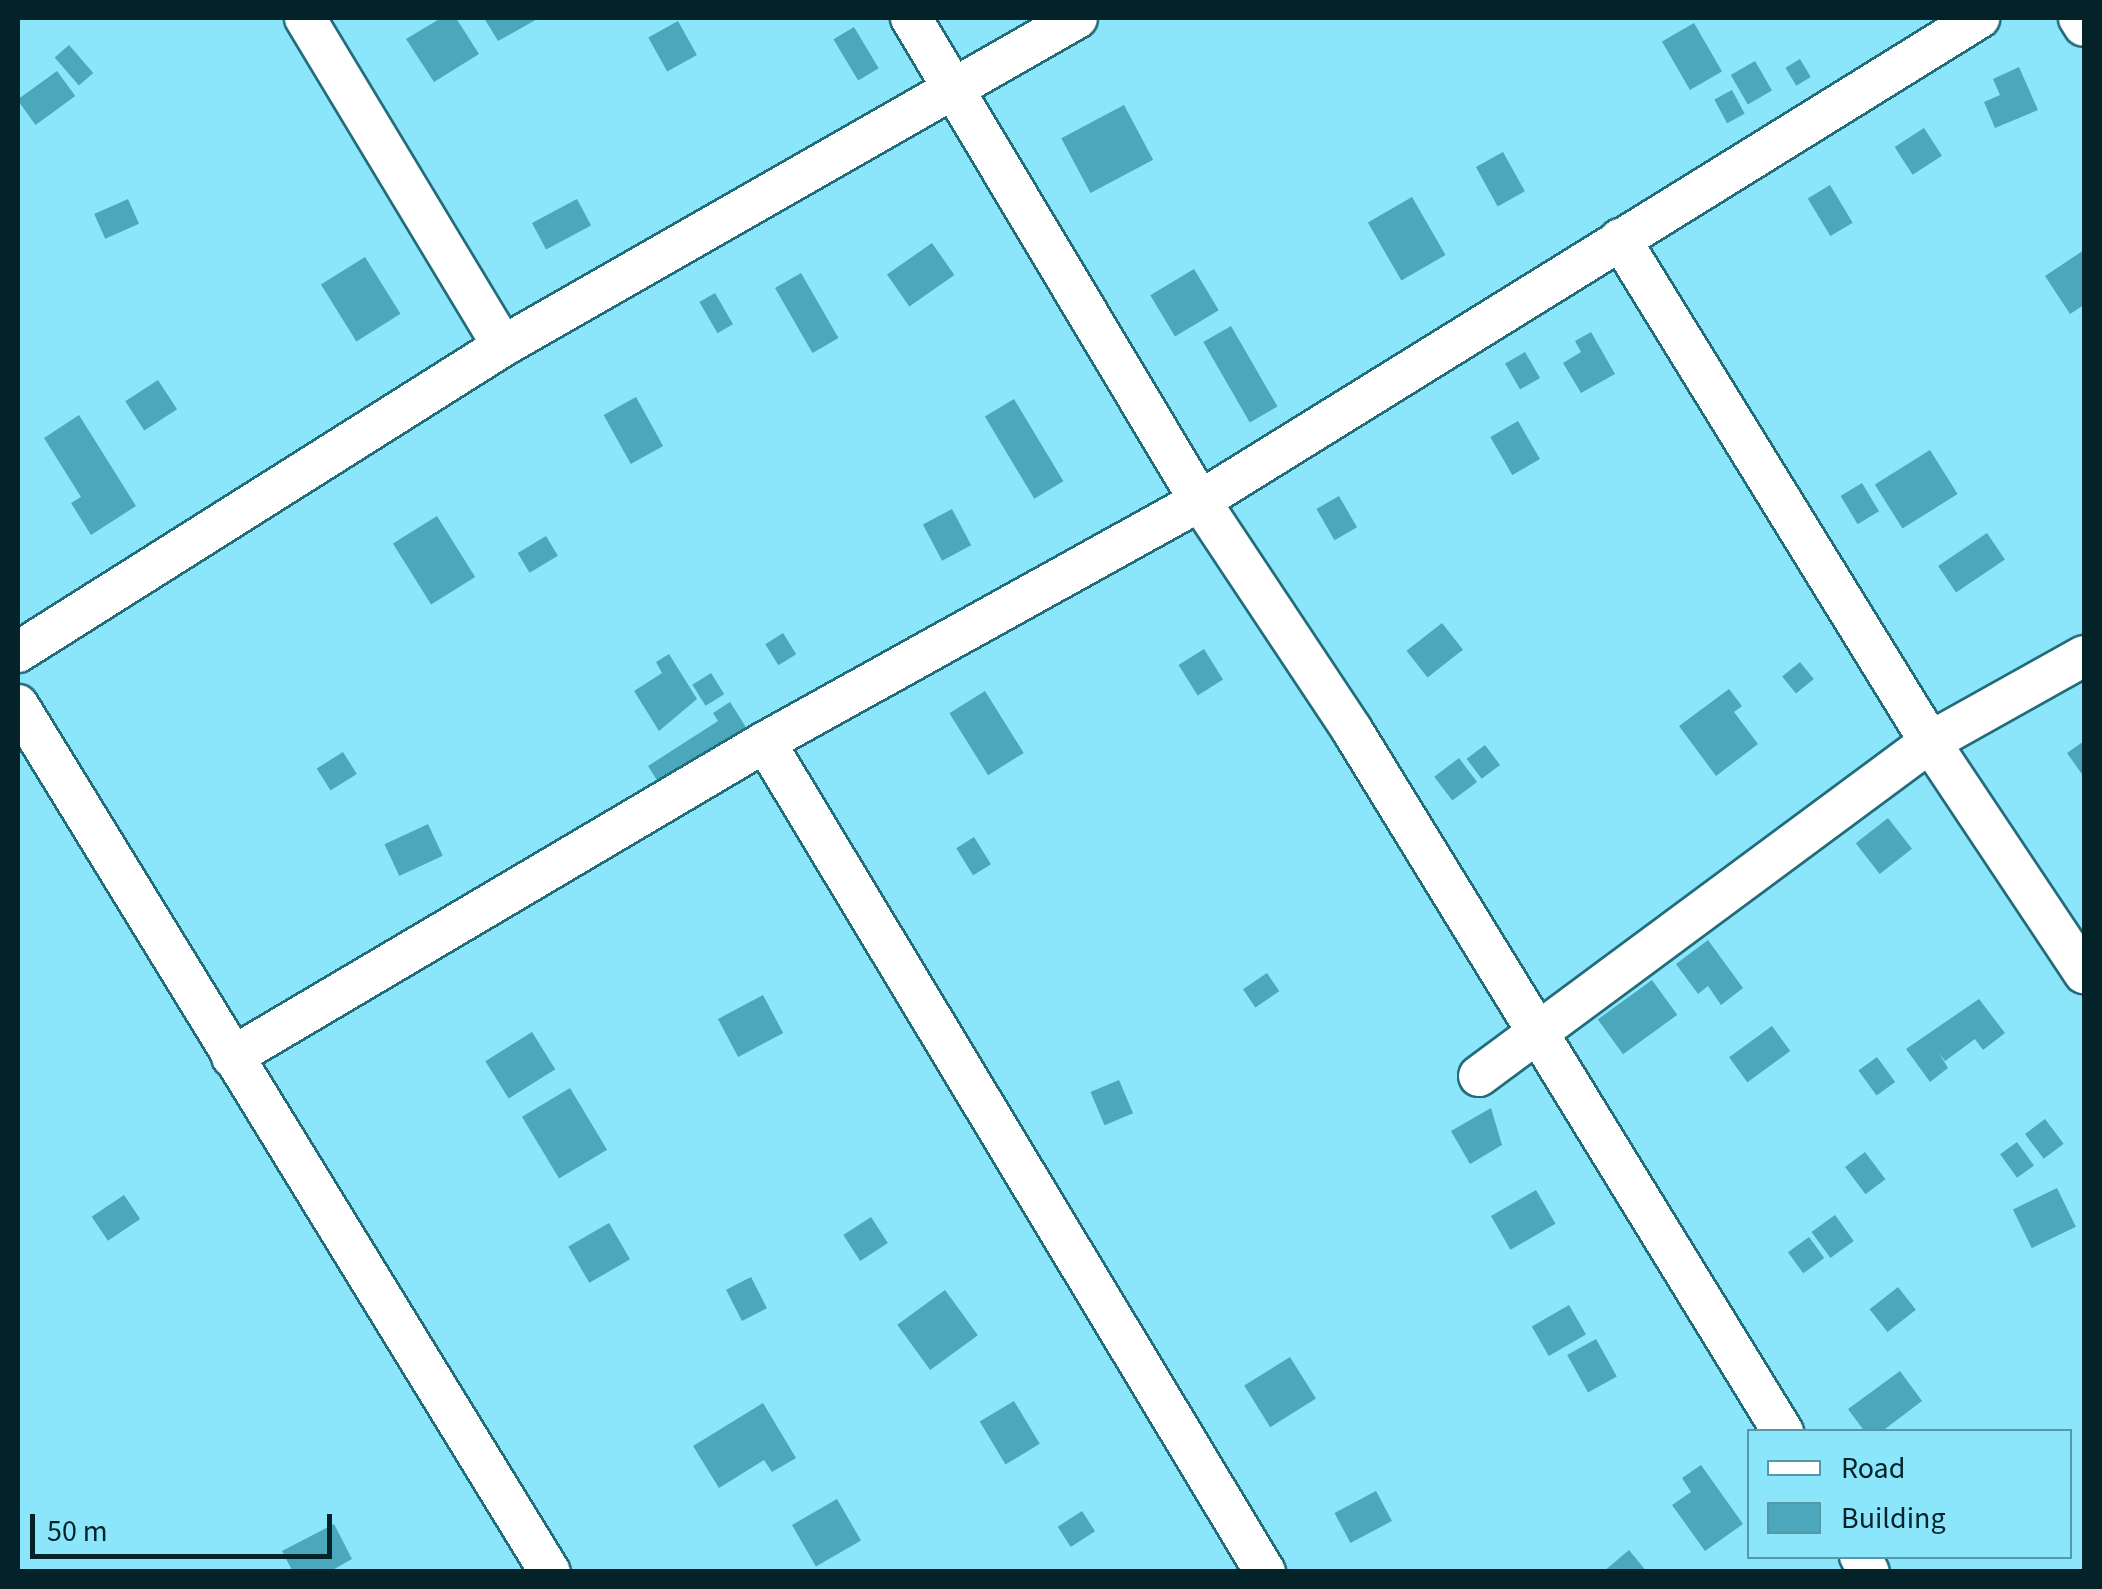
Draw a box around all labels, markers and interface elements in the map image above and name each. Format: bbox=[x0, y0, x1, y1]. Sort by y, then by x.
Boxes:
legend bbox=[1747, 1429, 2072, 1559]
text: Road bbox=[1841, 1447, 1905, 1490]
scale bar bbox=[35, 1494, 338, 1556]
text: Building bbox=[1841, 1497, 1946, 1540]
text: 50 m bbox=[47, 1510, 108, 1553]

